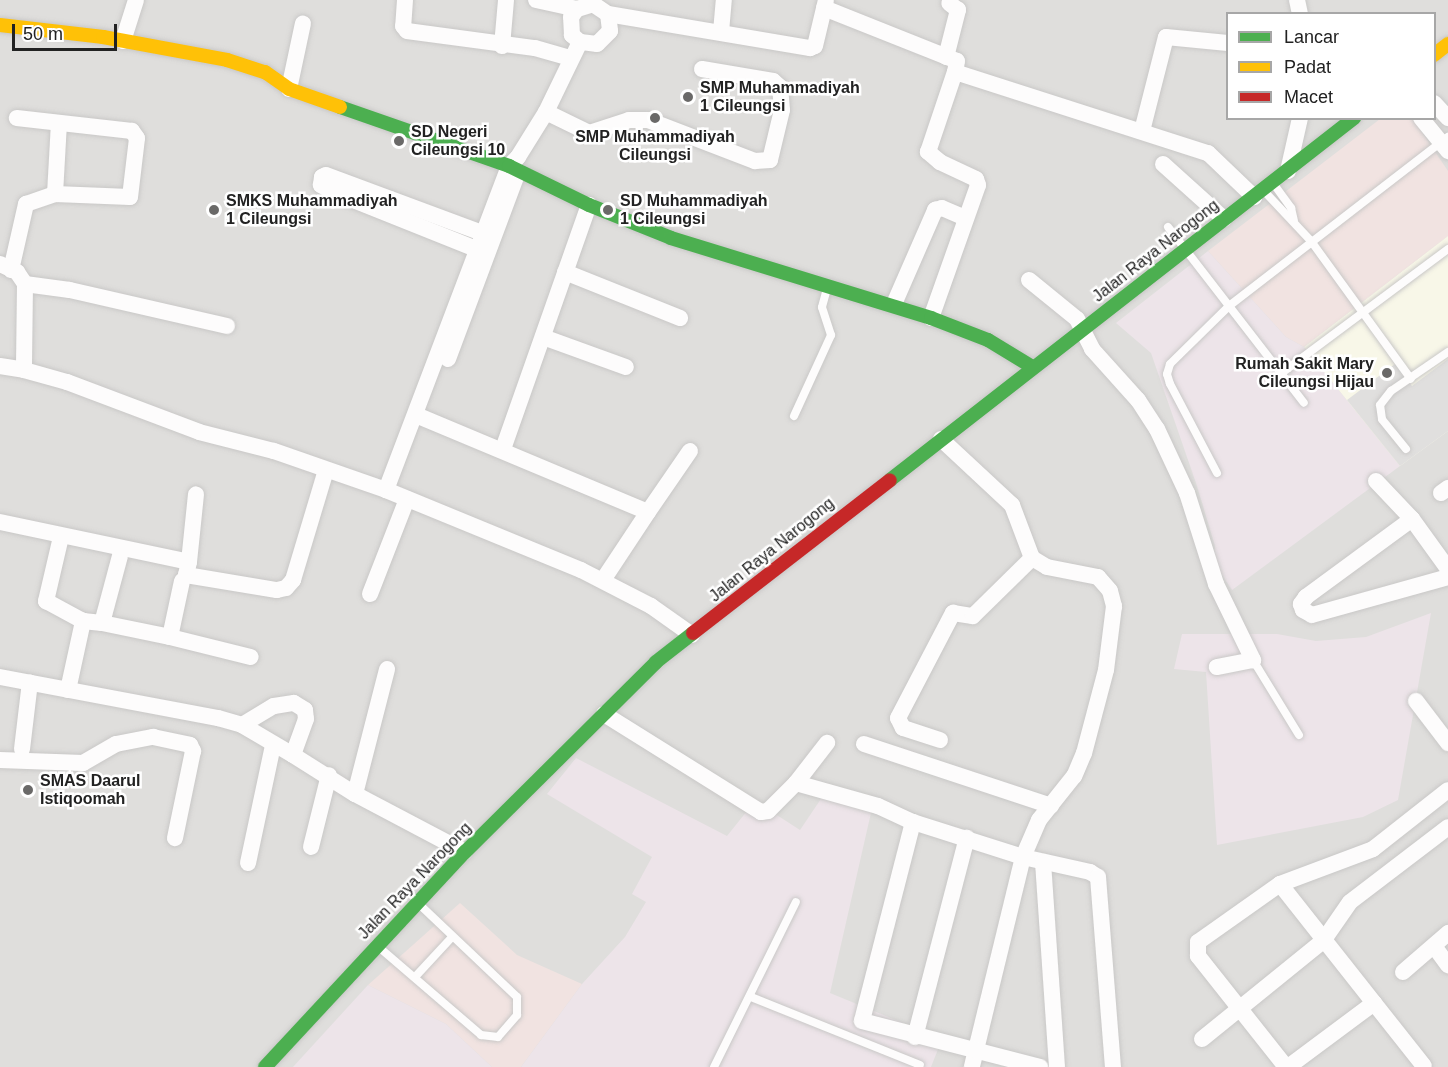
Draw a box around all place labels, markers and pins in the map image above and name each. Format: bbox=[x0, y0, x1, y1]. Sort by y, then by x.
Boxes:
place label: SMP Muhammadiyah 1 Cileungsi bbox=[700, 78, 860, 116]
marker: SMP Muhammadiyah 1 Cileungsi bbox=[681, 90, 695, 104]
marker: SMP Muhammadiyah Cileungsi bbox=[648, 111, 662, 125]
place label: SD Negeri Cileungsi 10 bbox=[411, 122, 505, 160]
place label: SMP Muhammadiyah Cileungsi bbox=[575, 127, 735, 165]
marker: SD Negeri Cileungsi 10 bbox=[392, 134, 406, 148]
place label: SMKS Muhammadiyah 1 Cileungsi bbox=[226, 191, 398, 229]
place label: SD Muhammadiyah 1 Cileungsi bbox=[620, 191, 768, 229]
marker: SMKS Muhammadiyah 1 Cileungsi bbox=[207, 203, 221, 217]
marker: SD Muhammadiyah 1 Cileungsi bbox=[601, 203, 615, 217]
place label: Rumah Sakit Mary Cileungsi Hijau bbox=[1235, 354, 1374, 392]
marker: Rumah Sakit Mary Cileungsi Hijau bbox=[1378, 364, 1396, 382]
place label: SMAS Daarul Istiqoomah bbox=[40, 771, 140, 809]
marker: SMAS Daarul Istiqoomah bbox=[21, 783, 35, 797]

